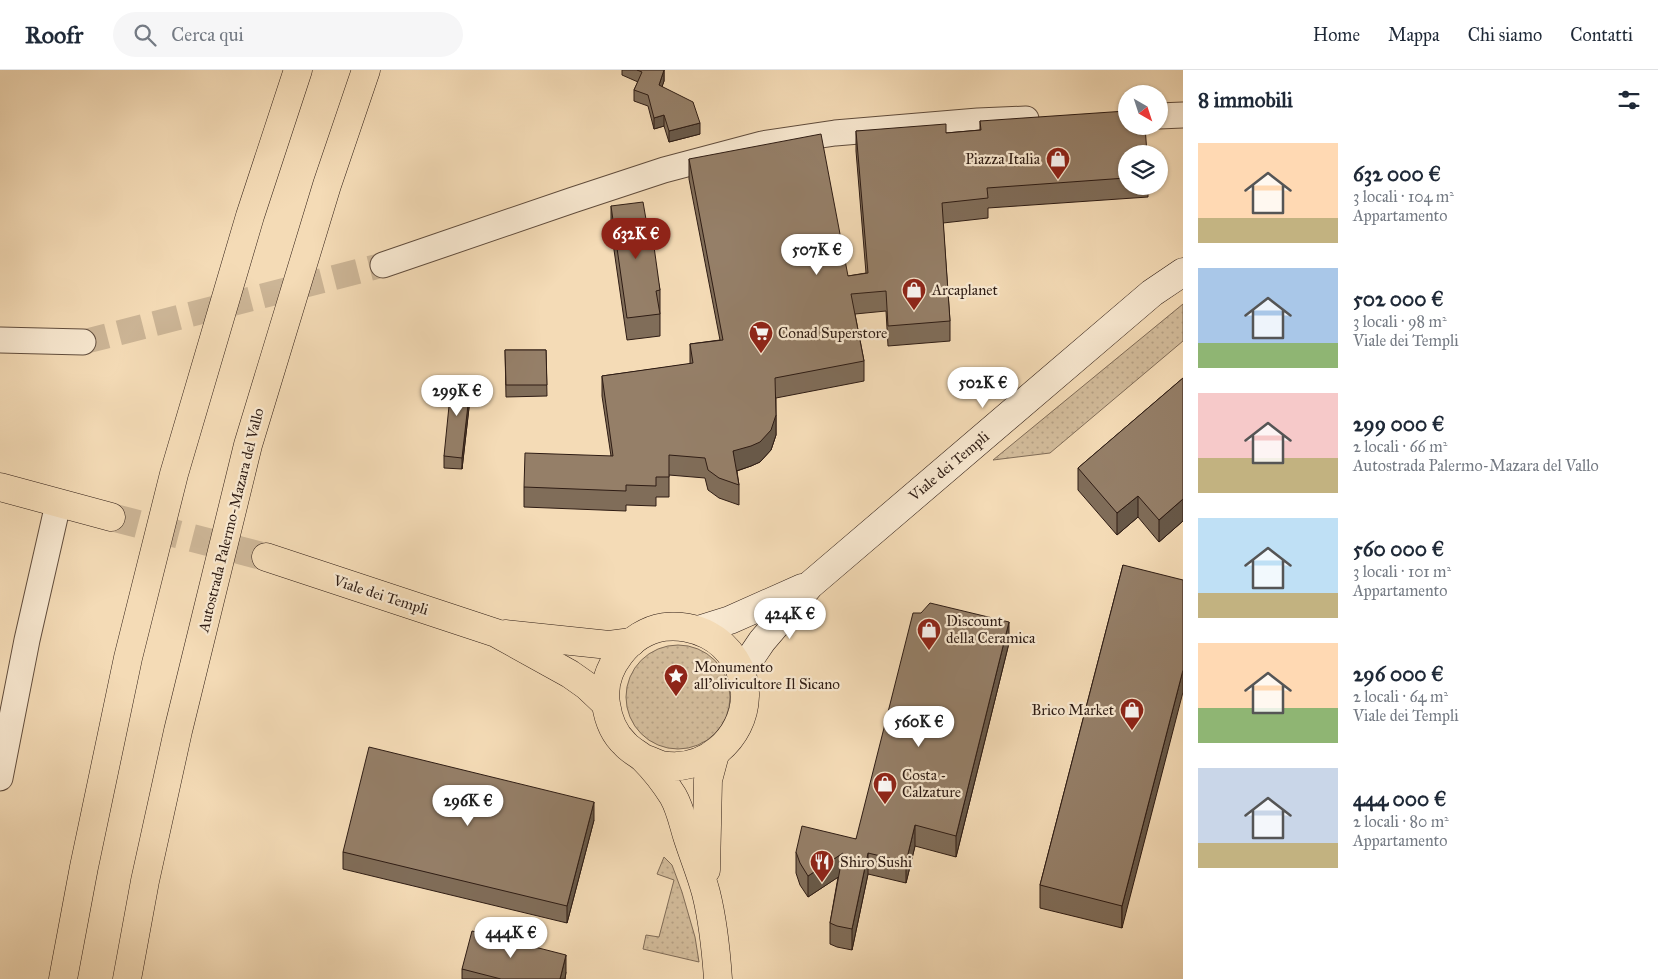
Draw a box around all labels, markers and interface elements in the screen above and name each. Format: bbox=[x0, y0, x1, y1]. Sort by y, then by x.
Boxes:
search box bbox=[113, 12, 463, 57]
text: Roofr bbox=[25, 20, 83, 50]
icon: search bbox=[131, 21, 159, 49]
text: Cerca qui bbox=[171, 23, 244, 46]
text: Home bbox=[1313, 24, 1360, 46]
text: Mappa bbox=[1388, 24, 1440, 46]
text: Chi siamo bbox=[1468, 24, 1542, 46]
text: Contatti bbox=[1570, 24, 1633, 46]
north arrow bbox=[1118, 85, 1168, 135]
map controls bbox=[1118, 85, 1168, 195]
icon: filters bbox=[1615, 86, 1643, 114]
text: 8 immobili bbox=[1198, 87, 1293, 113]
button: layers bbox=[1118, 145, 1168, 195]
shop icon: Piazza Italia bbox=[1045, 146, 1071, 180]
place label: Piazza Italia bbox=[965, 150, 1041, 168]
text: 632 000 € bbox=[1353, 161, 1441, 187]
icon: home bbox=[1238, 163, 1298, 223]
text: 3 locali · 104 m² bbox=[1353, 187, 1454, 206]
text: Appartamento bbox=[1353, 206, 1447, 225]
pin: 632K € bbox=[595, 218, 677, 260]
text: 632K € bbox=[613, 224, 660, 243]
pin: 507K € bbox=[776, 234, 858, 276]
text: 507K € bbox=[792, 240, 842, 259]
shop icon: Arcaplanet bbox=[901, 277, 927, 311]
place label: Arcaplanet bbox=[931, 281, 998, 299]
text: 502 000 € bbox=[1353, 286, 1444, 312]
icon: home bbox=[1238, 288, 1298, 348]
text: 3 locali · 98 m² bbox=[1353, 312, 1447, 331]
supermarket icon: Conad Superstore bbox=[748, 320, 774, 354]
place label: Conad Superstore bbox=[778, 324, 887, 342]
text: Viale dei Templi bbox=[1353, 331, 1459, 350]
pin: 502K € bbox=[942, 366, 1024, 409]
text: 502K € bbox=[958, 373, 1008, 392]
pin: 299K € bbox=[416, 374, 498, 417]
text: 299K € bbox=[432, 381, 482, 400]
street label: Autostrada Palermo-Mazara del Vallo bbox=[194, 406, 268, 635]
text: 299 000 € bbox=[1353, 411, 1444, 437]
icon: home bbox=[1238, 413, 1298, 473]
street label: Viale dei Templi bbox=[905, 427, 993, 505]
text: 2 locali · 66 m² bbox=[1353, 437, 1447, 456]
text: Autostrada Palermo-Mazara del Vallo bbox=[1353, 456, 1599, 475]
text: 560 000 € bbox=[1353, 536, 1444, 562]
icon: home bbox=[1238, 538, 1298, 598]
text: 3 locali · 101 m² bbox=[1353, 562, 1451, 581]
street label: Viale dei Templi bbox=[330, 571, 431, 619]
text: Appartamento bbox=[1353, 581, 1447, 600]
pin: 424K € bbox=[749, 598, 831, 640]
text: 424K € bbox=[765, 604, 815, 623]
place label: Discount della Ceramica bbox=[946, 612, 1036, 647]
shop icon: Discount della Ceramica bbox=[916, 617, 942, 651]
place label: Monumento all'olivicultore Il Sicano bbox=[694, 658, 840, 693]
text: 296 000 € bbox=[1353, 661, 1444, 687]
place icon: Monumento all'olivicultore Il Sicano bbox=[663, 663, 689, 697]
icon: home bbox=[1238, 663, 1298, 723]
text: 2 locali · 64 m² bbox=[1353, 687, 1448, 706]
shop icon: Brico Market bbox=[1119, 697, 1145, 731]
place label: Brico Market bbox=[1032, 701, 1115, 719]
pin: 560K € bbox=[878, 706, 960, 748]
text: Viale dei Templi bbox=[1353, 706, 1459, 725]
text: 560K € bbox=[894, 712, 944, 731]
place label: Costa - Calzature bbox=[902, 766, 961, 801]
shop icon: Costa - Calzature bbox=[872, 771, 898, 805]
pin: 296K € bbox=[427, 784, 509, 827]
text: 444 000 € bbox=[1353, 786, 1447, 812]
icon: home bbox=[1238, 788, 1298, 848]
text: 296K € bbox=[443, 791, 493, 810]
text: 2 locali · 80 m² bbox=[1353, 812, 1449, 831]
text: Appartamento bbox=[1353, 831, 1447, 850]
restaurant icon: Shiro Sushi bbox=[809, 849, 835, 883]
place label: Shiro Sushi bbox=[840, 853, 912, 871]
pin: 444K € bbox=[470, 916, 552, 959]
text: 444K € bbox=[485, 923, 537, 942]

